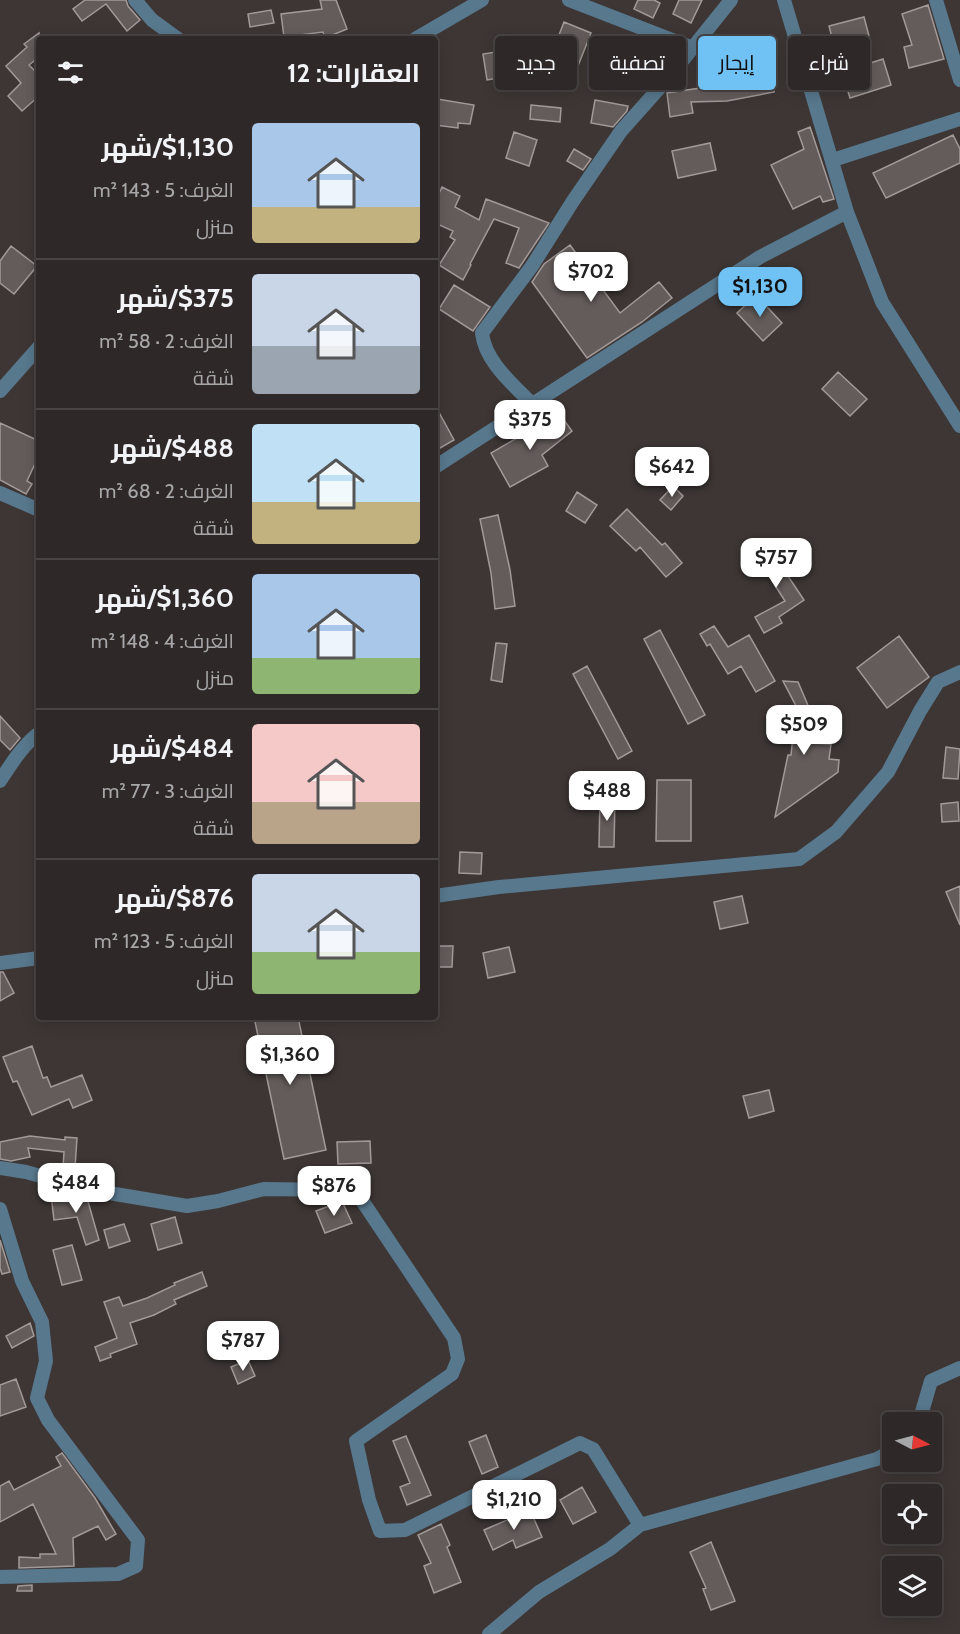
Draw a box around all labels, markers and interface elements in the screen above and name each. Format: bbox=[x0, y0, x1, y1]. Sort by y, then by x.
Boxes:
chip: جديد bbox=[495, 36, 577, 90]
chip: تصفية bbox=[589, 36, 686, 90]
chip: إيجار bbox=[698, 36, 776, 90]
chip: شراء bbox=[788, 36, 870, 90]
icon: filters bbox=[54, 56, 87, 89]
text: العقارات: 12 bbox=[287, 57, 420, 89]
text: $1,130/شهر bbox=[102, 131, 234, 163]
icon: home bbox=[300, 147, 372, 219]
text: الغرف: 5 · 143 m² bbox=[93, 178, 234, 202]
text: منزل bbox=[196, 215, 234, 239]
pin: $702 bbox=[555, 252, 627, 303]
text: $702 bbox=[568, 259, 614, 283]
pin: $1,130 bbox=[711, 267, 809, 318]
text: $1,130 bbox=[732, 274, 788, 298]
text: $375/شهر bbox=[117, 282, 234, 314]
icon: home bbox=[300, 298, 372, 370]
text: الغرف: 2 · 58 m² bbox=[99, 329, 234, 353]
text: شقة bbox=[193, 366, 234, 390]
pin: $375 bbox=[494, 400, 566, 451]
text: $375 bbox=[508, 407, 552, 431]
text: $488/شهر bbox=[111, 432, 234, 464]
pin: $642 bbox=[636, 447, 708, 498]
icon: home bbox=[300, 448, 372, 520]
text: $642 bbox=[649, 454, 695, 478]
text: الغرف: 2 · 68 m² bbox=[99, 479, 234, 503]
text: شقة bbox=[193, 516, 234, 540]
pin: $757 bbox=[740, 538, 812, 589]
text: $757 bbox=[755, 545, 797, 569]
text: $1,360/شهر bbox=[96, 582, 234, 614]
icon: home bbox=[300, 598, 372, 670]
text: الغرف: 4 · 148 m² bbox=[91, 629, 234, 653]
text: منزل bbox=[196, 666, 234, 690]
pin: $509 bbox=[768, 705, 840, 756]
text: $509 bbox=[780, 712, 828, 736]
text: $484/شهر bbox=[111, 732, 234, 764]
icon: home bbox=[300, 748, 372, 820]
pin: $488 bbox=[571, 771, 643, 822]
text: $488 bbox=[583, 778, 631, 802]
text: الغرف: 3 · 77 m² bbox=[102, 779, 234, 803]
text: شقة bbox=[193, 816, 234, 840]
text: $876/شهر bbox=[116, 882, 234, 914]
icon: home bbox=[300, 898, 372, 970]
text: الغرف: 5 · 123 m² bbox=[94, 929, 234, 953]
text: منزل bbox=[196, 966, 234, 990]
pin: $1,360 bbox=[241, 1035, 339, 1086]
text: $1,360 bbox=[260, 1042, 320, 1066]
pin: $484 bbox=[40, 1163, 112, 1214]
pin: $876 bbox=[298, 1166, 370, 1217]
text: $484 bbox=[52, 1170, 100, 1194]
text: $876 bbox=[312, 1173, 356, 1197]
pin: $787 bbox=[207, 1321, 279, 1372]
text: $787 bbox=[221, 1328, 265, 1352]
north arrow bbox=[882, 1412, 942, 1472]
map controls bbox=[882, 1412, 942, 1616]
pin: $1,210 bbox=[465, 1480, 563, 1531]
button: locate bbox=[882, 1484, 942, 1544]
text: $1,210 bbox=[486, 1487, 542, 1511]
button: layers bbox=[882, 1556, 942, 1616]

